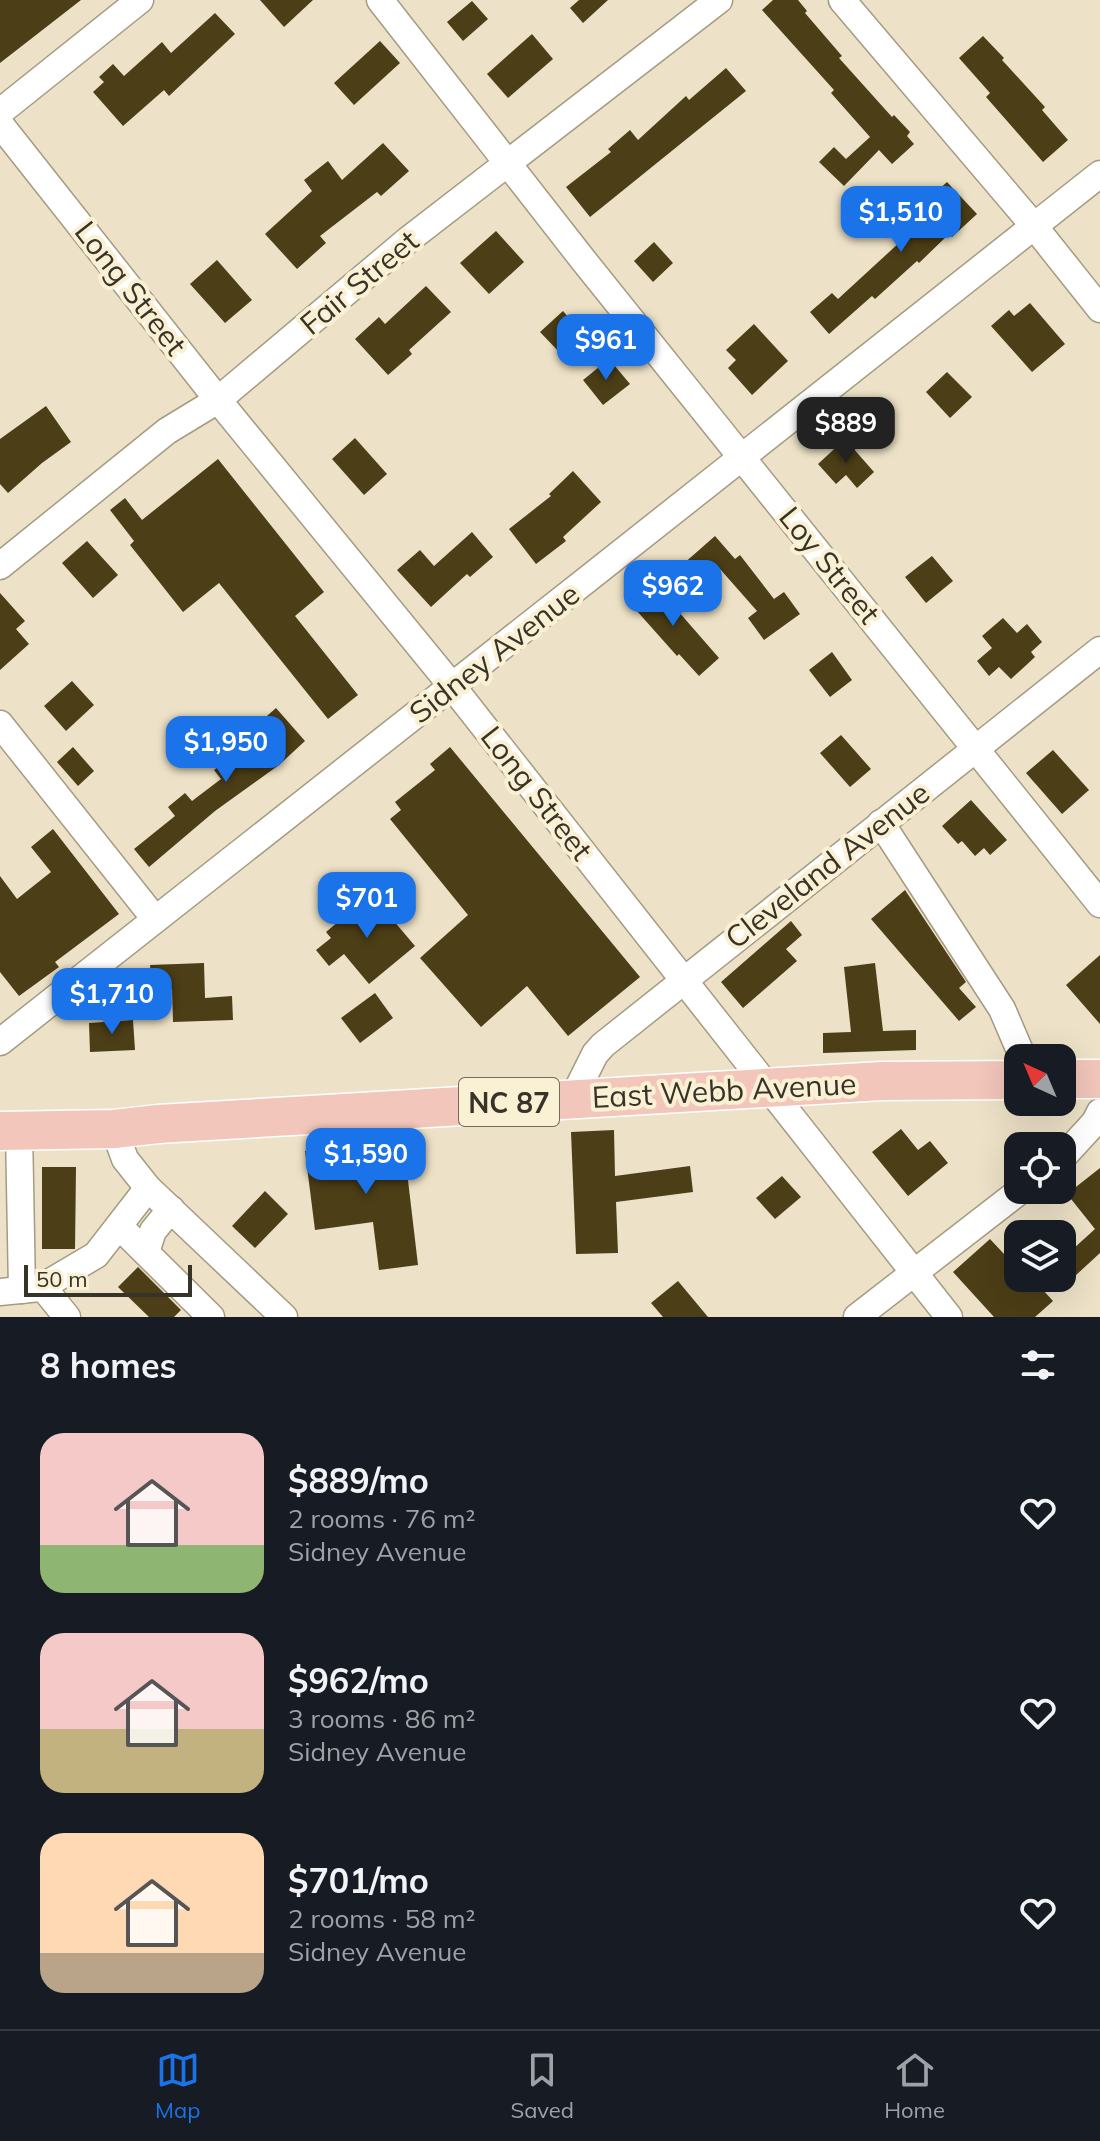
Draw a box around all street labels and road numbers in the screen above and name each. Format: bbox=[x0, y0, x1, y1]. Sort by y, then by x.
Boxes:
street label: Long Street bbox=[67, 213, 195, 363]
street label: Fair Street bbox=[292, 221, 426, 343]
street label: Loy Street bbox=[771, 499, 889, 631]
street label: Sidney Avenue bbox=[401, 575, 587, 731]
street label: Long Street bbox=[473, 718, 601, 868]
street label: Cleveland Avenue bbox=[717, 773, 937, 957]
street label: East Webb Avenue bbox=[591, 1064, 857, 1116]
road number: NC 87 bbox=[459, 1078, 559, 1126]

